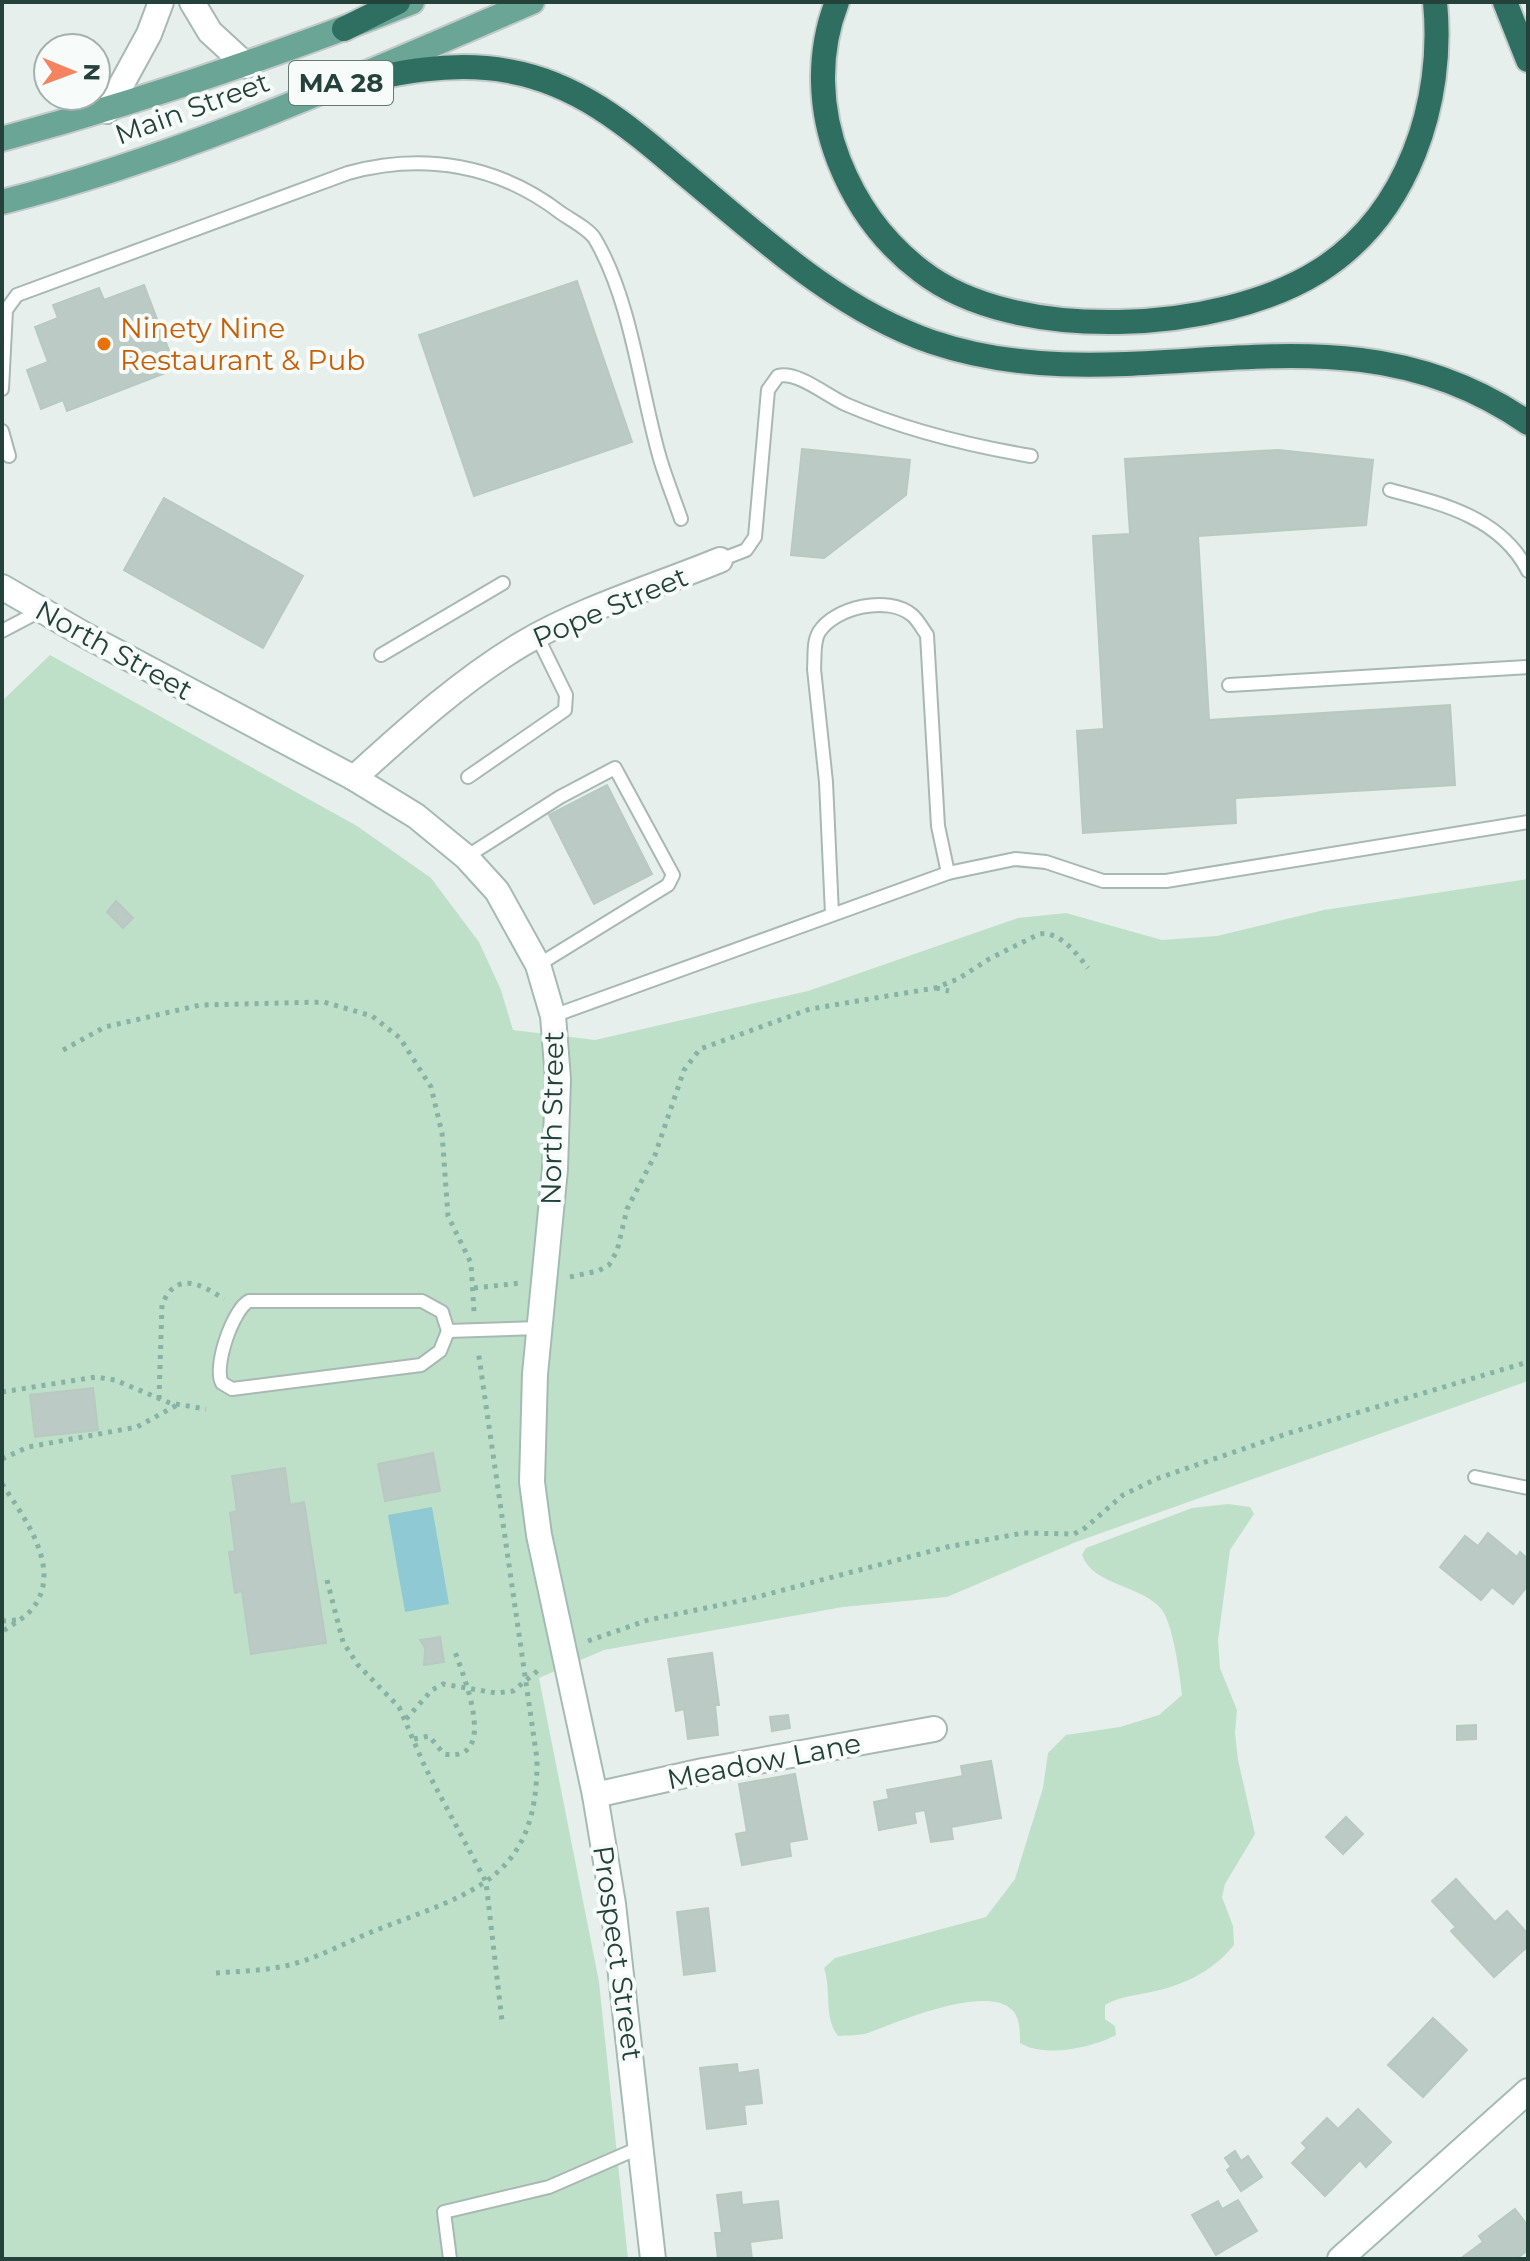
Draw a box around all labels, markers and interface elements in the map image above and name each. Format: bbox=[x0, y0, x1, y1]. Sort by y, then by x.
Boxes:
north arrow bbox=[32, 32, 112, 112]
road number: MA 28 bbox=[289, 61, 393, 105]
text: N bbox=[78, 63, 105, 81]
street label: Main Street bbox=[110, 64, 274, 152]
place label: Ninety Nine Restaurant & Pub bbox=[120, 311, 365, 377]
marker: Ninety Nine Restaurant & Pub bbox=[95, 335, 113, 353]
street label: Pope Street bbox=[527, 559, 693, 655]
street label: North Street bbox=[30, 593, 198, 707]
street label: North Street bbox=[533, 1031, 571, 1205]
street label: Meadow Lane bbox=[664, 1726, 864, 1796]
street label: Prospect Street bbox=[586, 1843, 650, 2063]

